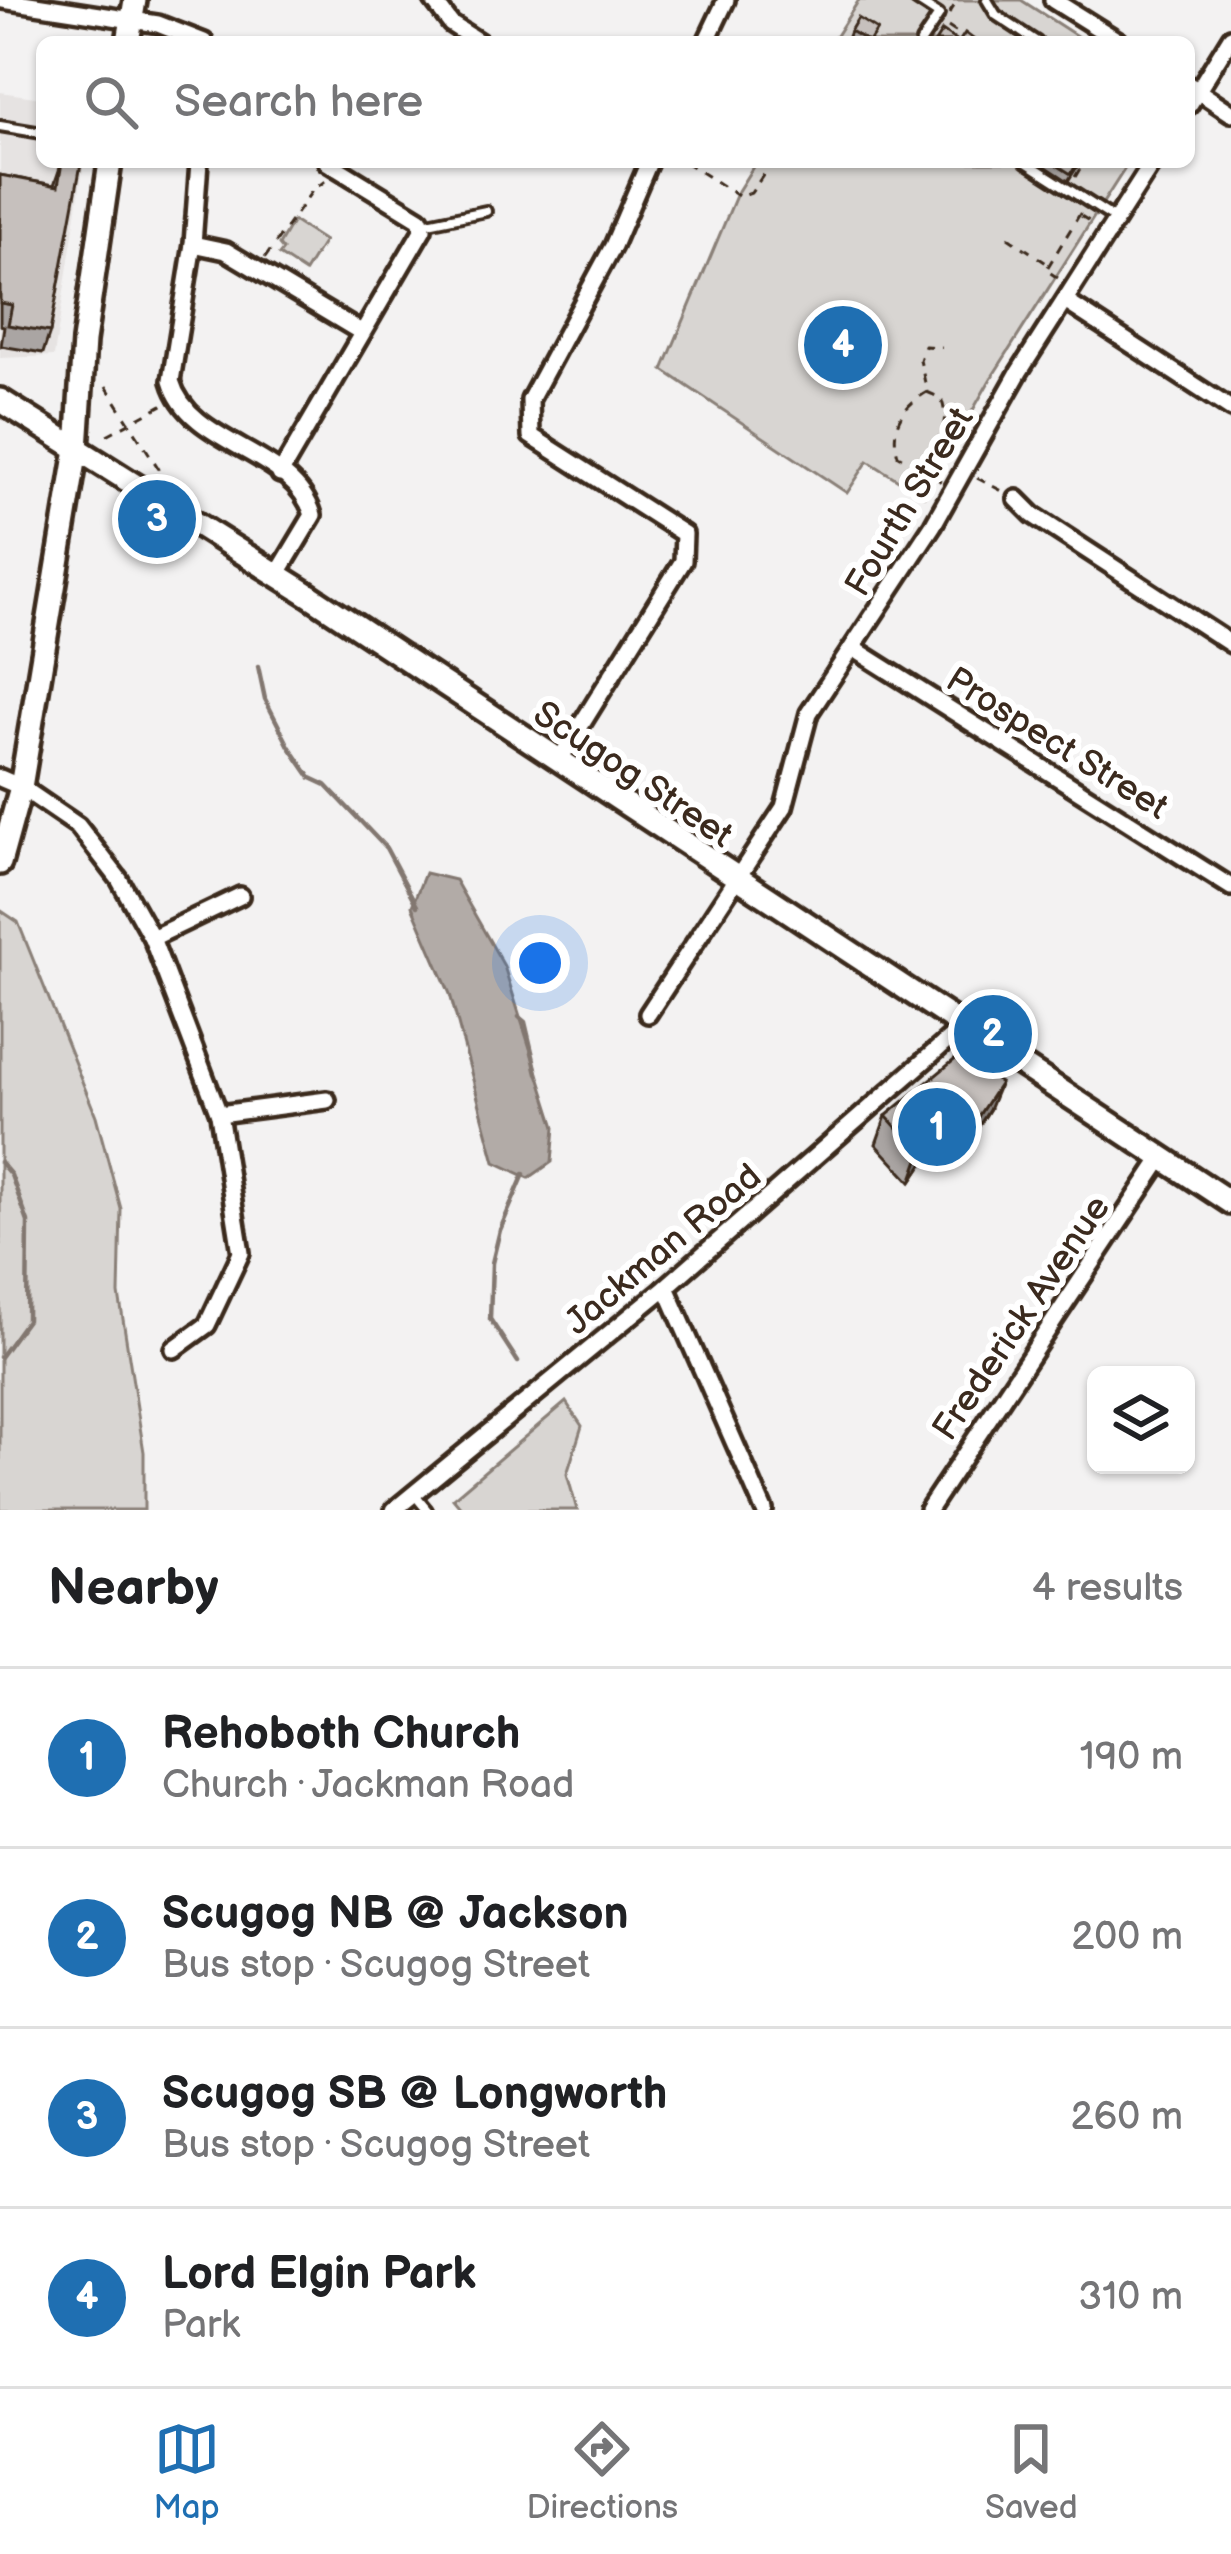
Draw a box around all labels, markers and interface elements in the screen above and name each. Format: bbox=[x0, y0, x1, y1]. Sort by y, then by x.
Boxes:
search box bbox=[36, 36, 1195, 168]
icon: search bbox=[78, 69, 144, 135]
text: Search here bbox=[174, 75, 423, 130]
pin: 4 bbox=[804, 300, 882, 390]
street label: Fourth Street bbox=[837, 400, 983, 605]
pin: 3 bbox=[118, 474, 196, 564]
street label: Prospect Street bbox=[938, 659, 1176, 830]
street label: Scugog Street bbox=[525, 693, 740, 857]
your location bbox=[510, 933, 570, 993]
pin: 2 bbox=[954, 989, 1032, 1079]
pin: 1 bbox=[898, 1082, 976, 1172]
street label: Jackman Road bbox=[557, 1156, 770, 1344]
street label: Frederick Avenue bbox=[924, 1188, 1120, 1449]
map controls bbox=[1087, 1366, 1195, 1474]
button: layers bbox=[1087, 1366, 1195, 1474]
text: Nearby bbox=[48, 1558, 219, 1619]
text: 4 results bbox=[1032, 1565, 1183, 1612]
text: Rehoboth Church bbox=[162, 1707, 520, 1762]
text: 1 bbox=[79, 1734, 95, 1781]
text: 190 m bbox=[1080, 1734, 1183, 1781]
text: Church · Jackman Road bbox=[162, 1762, 574, 1809]
text: Scugog NB @ Jackson bbox=[162, 1887, 629, 1942]
text: 2 bbox=[75, 1914, 99, 1961]
text: 200 m bbox=[1071, 1914, 1183, 1961]
text: Bus stop · Scugog Street bbox=[162, 1942, 590, 1989]
text: Scugog SB @ Longworth bbox=[162, 2067, 667, 2122]
text: 3 bbox=[76, 2094, 98, 2141]
text: 260 m bbox=[1070, 2094, 1183, 2141]
text: Bus stop · Scugog Street bbox=[162, 2122, 590, 2169]
text: Lord Elgin Park bbox=[162, 2247, 476, 2302]
text: 4 bbox=[76, 2274, 98, 2321]
text: 310 m bbox=[1078, 2274, 1183, 2321]
text: Park bbox=[162, 2302, 240, 2349]
tab: Map bbox=[153, 2416, 220, 2528]
tab: Directions bbox=[526, 2416, 678, 2528]
tab: Saved bbox=[985, 2416, 1078, 2528]

